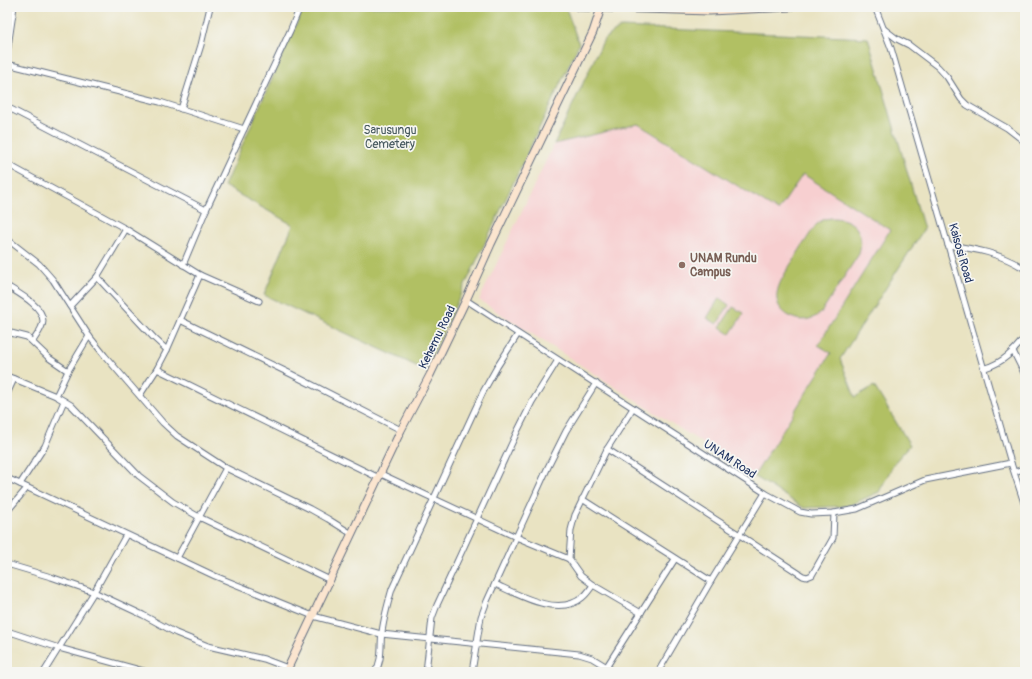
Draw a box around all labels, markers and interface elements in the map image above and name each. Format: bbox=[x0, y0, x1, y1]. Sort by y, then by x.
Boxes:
park label: Sarusungu Cemetery bbox=[364, 123, 416, 152]
street label: Kaisosi Road bbox=[945, 221, 976, 285]
place label: UNAM Rundu Campus bbox=[690, 251, 757, 280]
marker: UNAM Rundu Campus bbox=[677, 260, 687, 270]
street label: Kehemu Road bbox=[416, 303, 459, 371]
street label: UNAM Road bbox=[701, 437, 759, 482]

